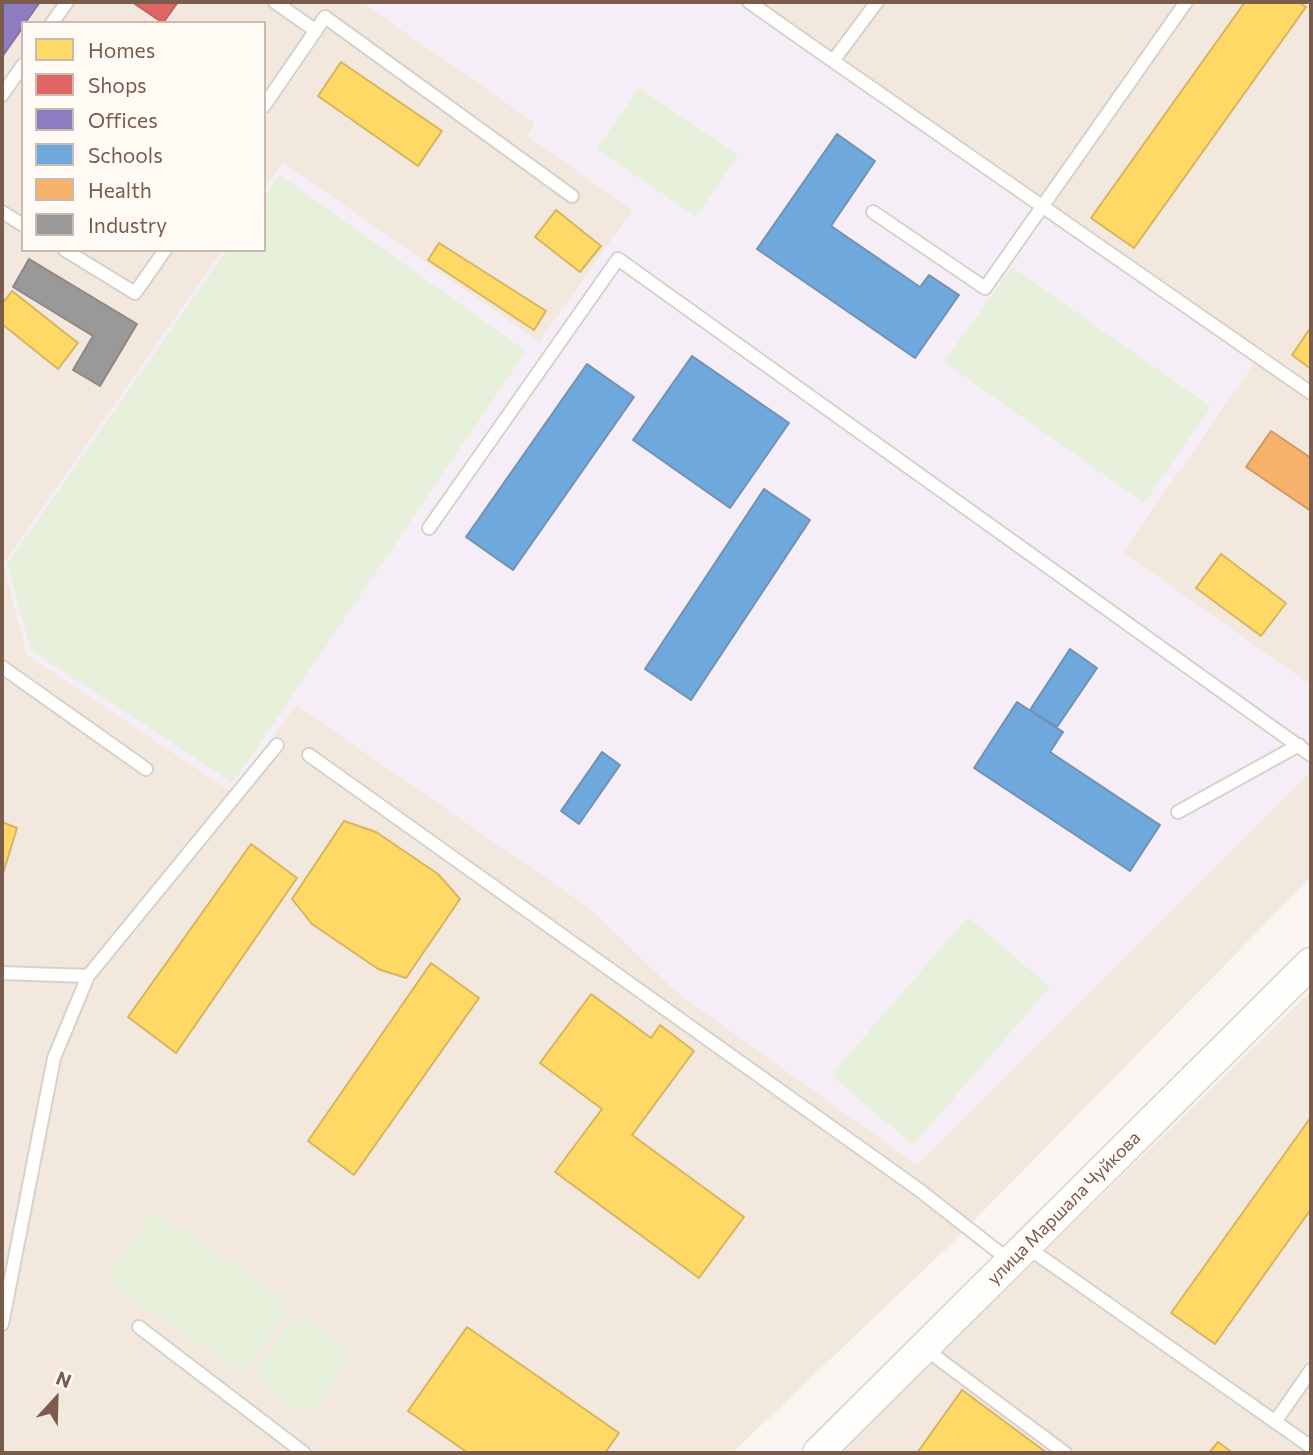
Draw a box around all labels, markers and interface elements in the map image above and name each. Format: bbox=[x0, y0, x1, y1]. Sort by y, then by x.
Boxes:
legend bbox=[21, 21, 266, 252]
text: Homes bbox=[88, 37, 155, 62]
text: Shops bbox=[88, 72, 147, 97]
text: Offices bbox=[88, 107, 158, 132]
text: Schools bbox=[88, 142, 163, 167]
text: Health bbox=[88, 177, 152, 202]
text: Industry bbox=[88, 212, 167, 237]
street label: улица Маршала Чуйкова bbox=[983, 1127, 1145, 1289]
north arrow bbox=[21, 1364, 91, 1434]
text: N bbox=[53, 1366, 75, 1392]

